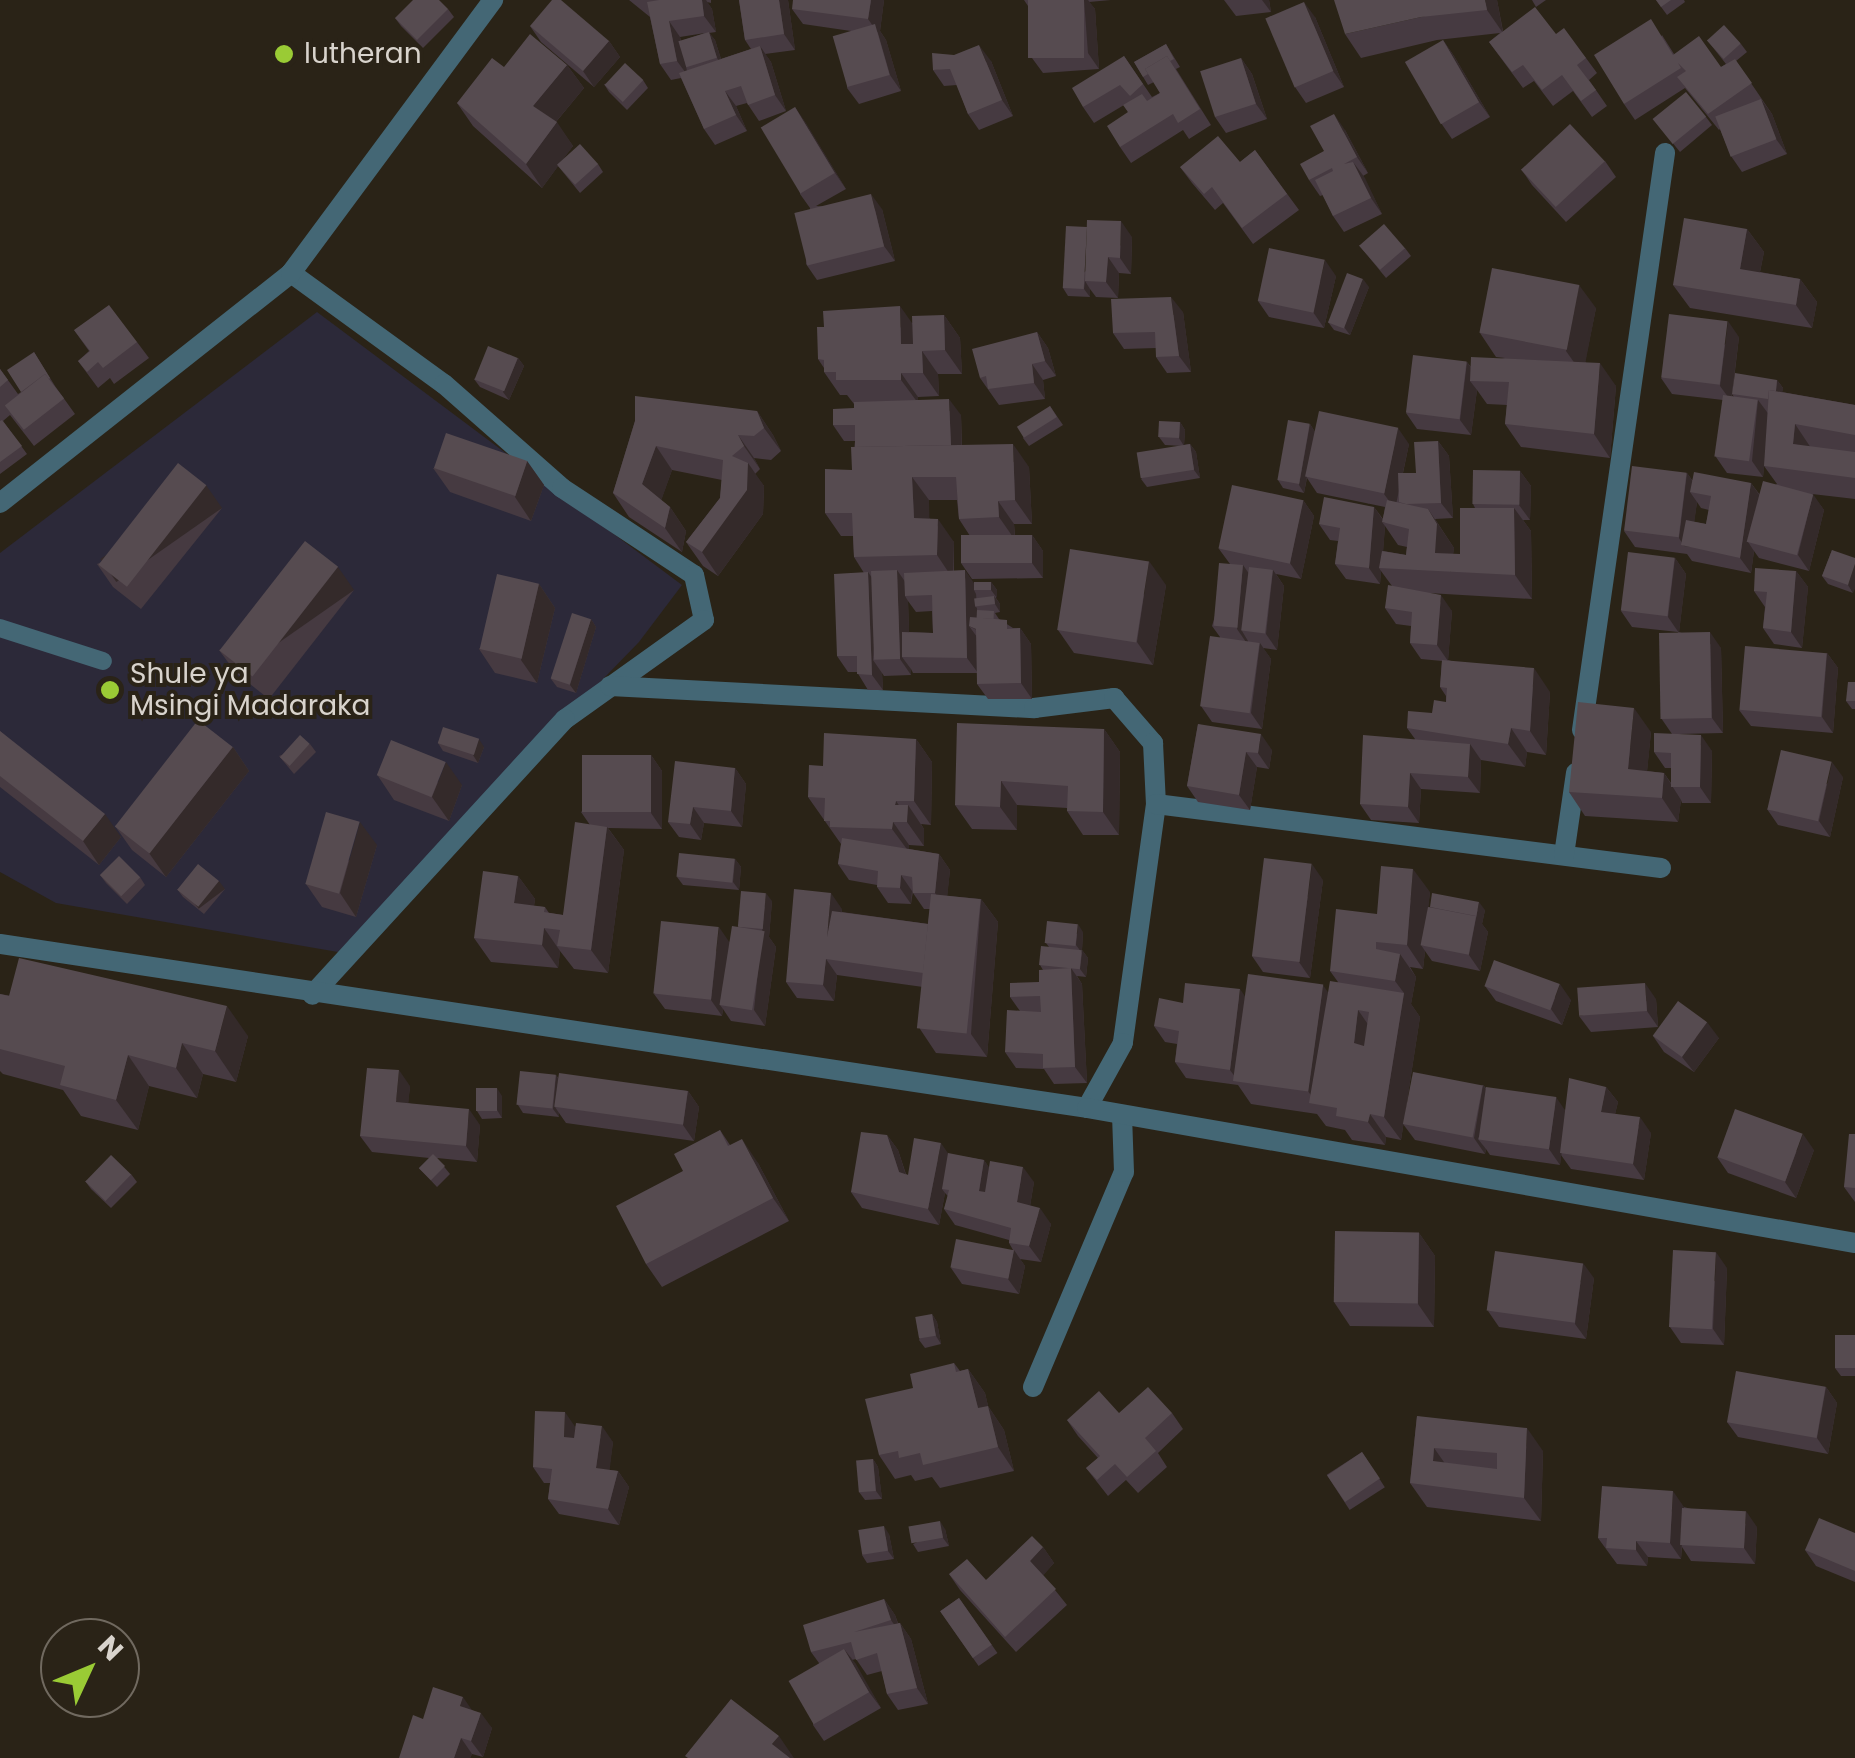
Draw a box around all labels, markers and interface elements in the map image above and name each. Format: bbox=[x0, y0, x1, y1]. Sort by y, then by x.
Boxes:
place label: lutheran bbox=[304, 37, 422, 71]
marker: lutheran bbox=[273, 43, 295, 65]
place label: Shule ya Msingi Madaraka bbox=[130, 657, 370, 723]
marker: Shule ya Msingi Madaraka bbox=[99, 679, 121, 701]
north arrow bbox=[40, 1618, 140, 1718]
text: N bbox=[89, 1627, 132, 1669]

